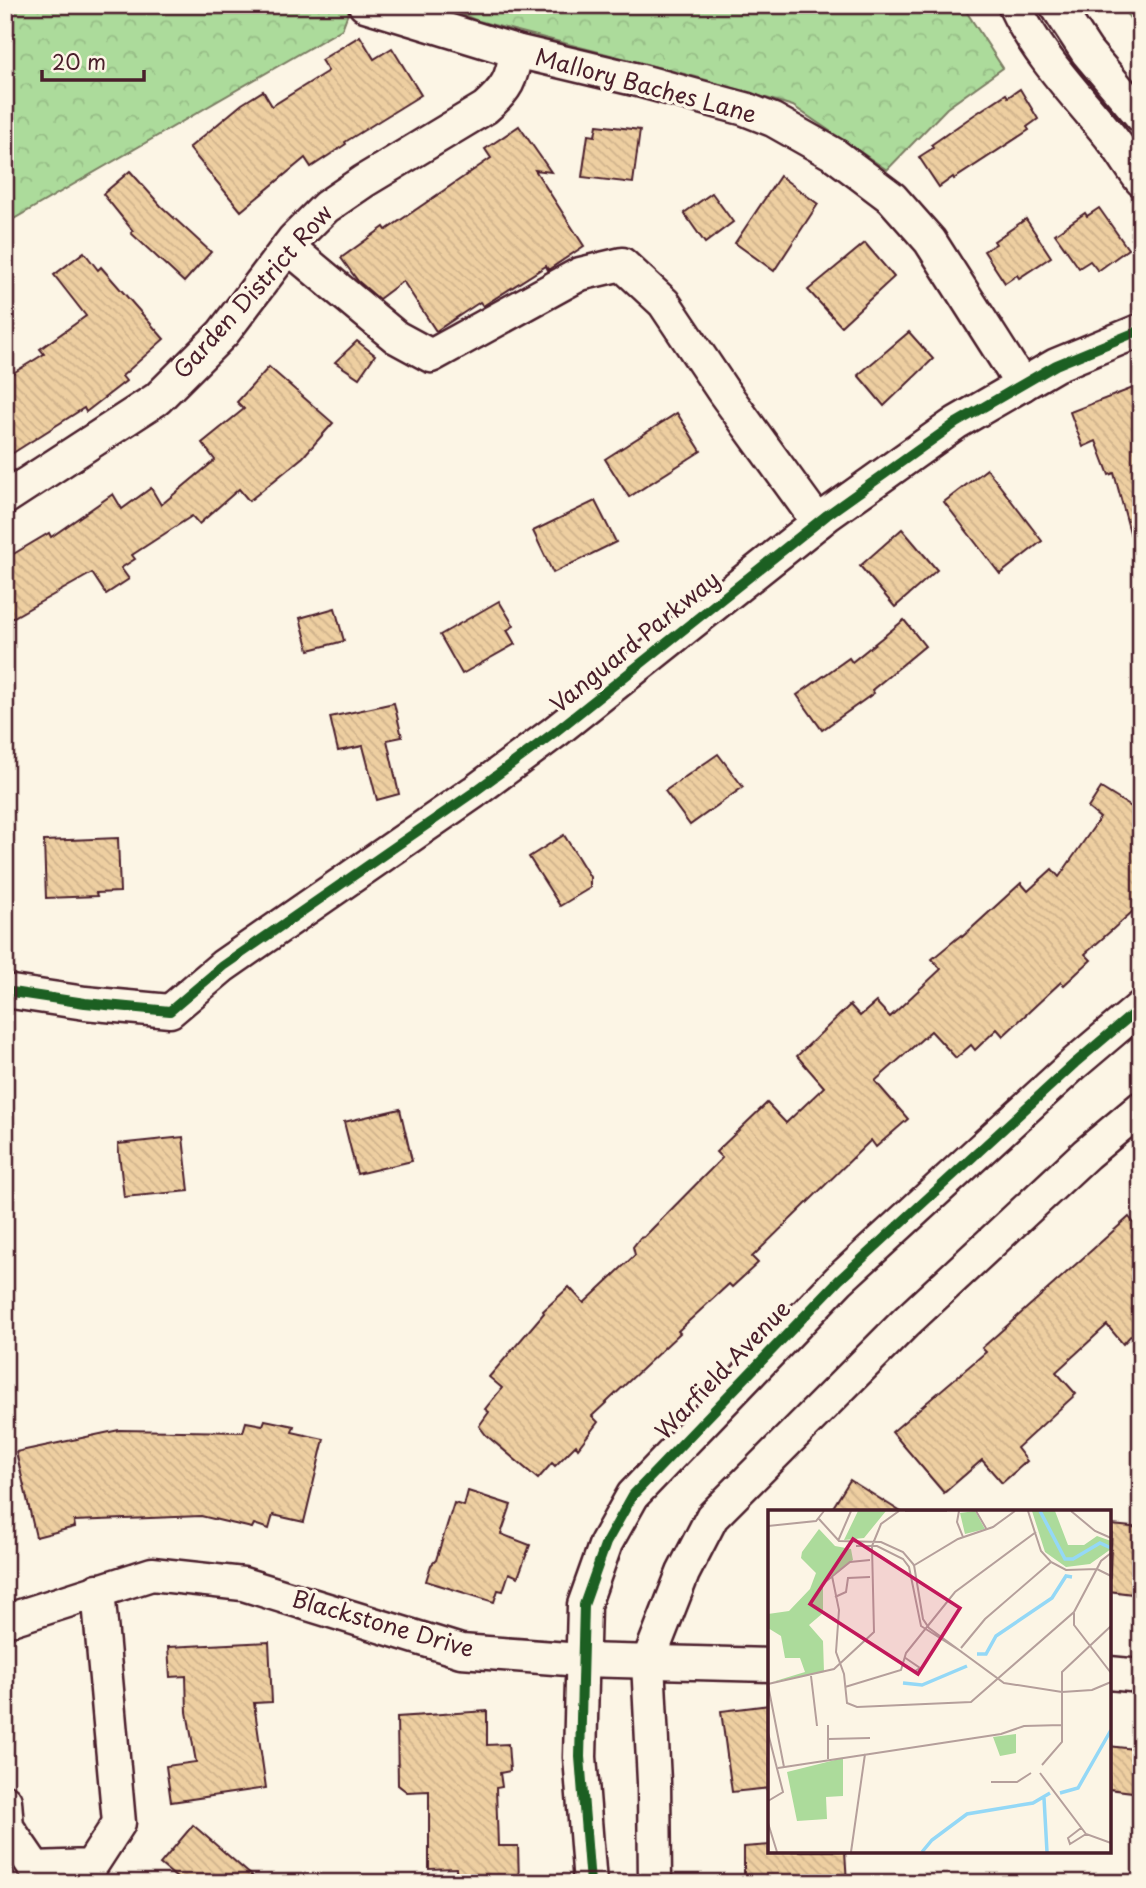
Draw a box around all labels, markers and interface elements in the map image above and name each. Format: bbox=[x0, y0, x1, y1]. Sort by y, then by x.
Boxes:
scale bar bbox=[42, 38, 144, 82]
street label: Mallory Baches Lane bbox=[532, 38, 761, 131]
text: 20 m bbox=[52, 45, 106, 77]
street label: Garden District Row bbox=[164, 196, 340, 386]
street label: Vanguard Parkway bbox=[542, 561, 726, 720]
street label: Warfield Avenue bbox=[646, 1291, 798, 1447]
inset map bbox=[768, 1510, 1111, 1853]
street label: Blackstone Drive bbox=[288, 1580, 479, 1665]

